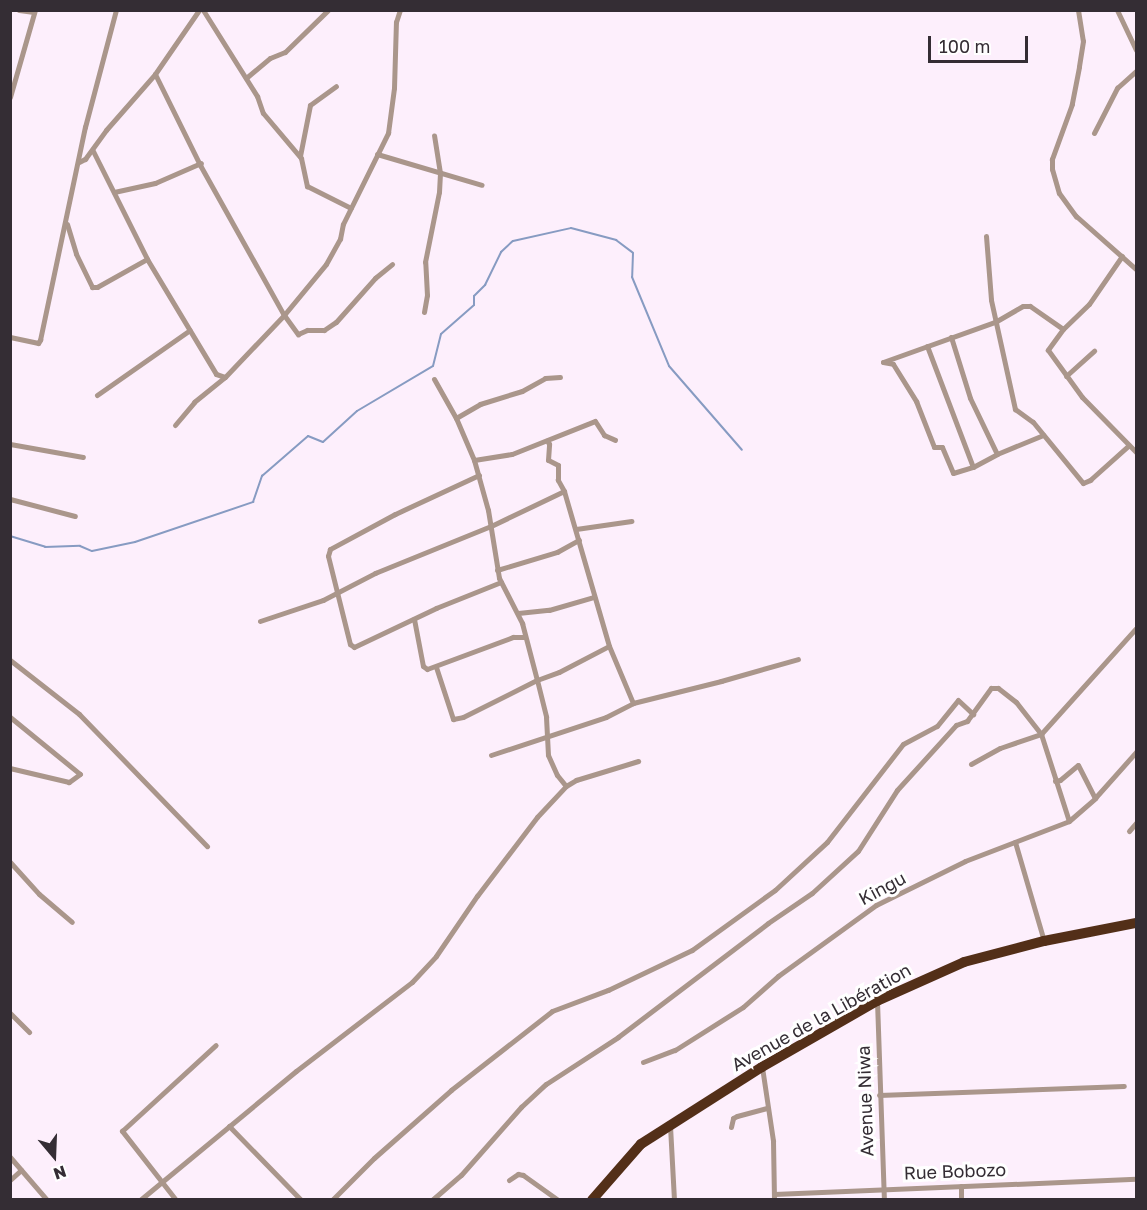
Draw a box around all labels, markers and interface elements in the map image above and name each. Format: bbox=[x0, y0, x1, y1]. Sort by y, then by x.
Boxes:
scale bar bbox=[931, 24, 1032, 62]
text: 100 m bbox=[939, 35, 990, 57]
street label: Kingu bbox=[855, 867, 909, 909]
street label: Avenue de la Libération bbox=[728, 959, 914, 1075]
street label: Avenue Niwa bbox=[852, 1045, 878, 1157]
north arrow bbox=[24, 1126, 84, 1186]
street label: Rue Bobozo bbox=[903, 1158, 1007, 1184]
text: N bbox=[51, 1162, 69, 1184]

